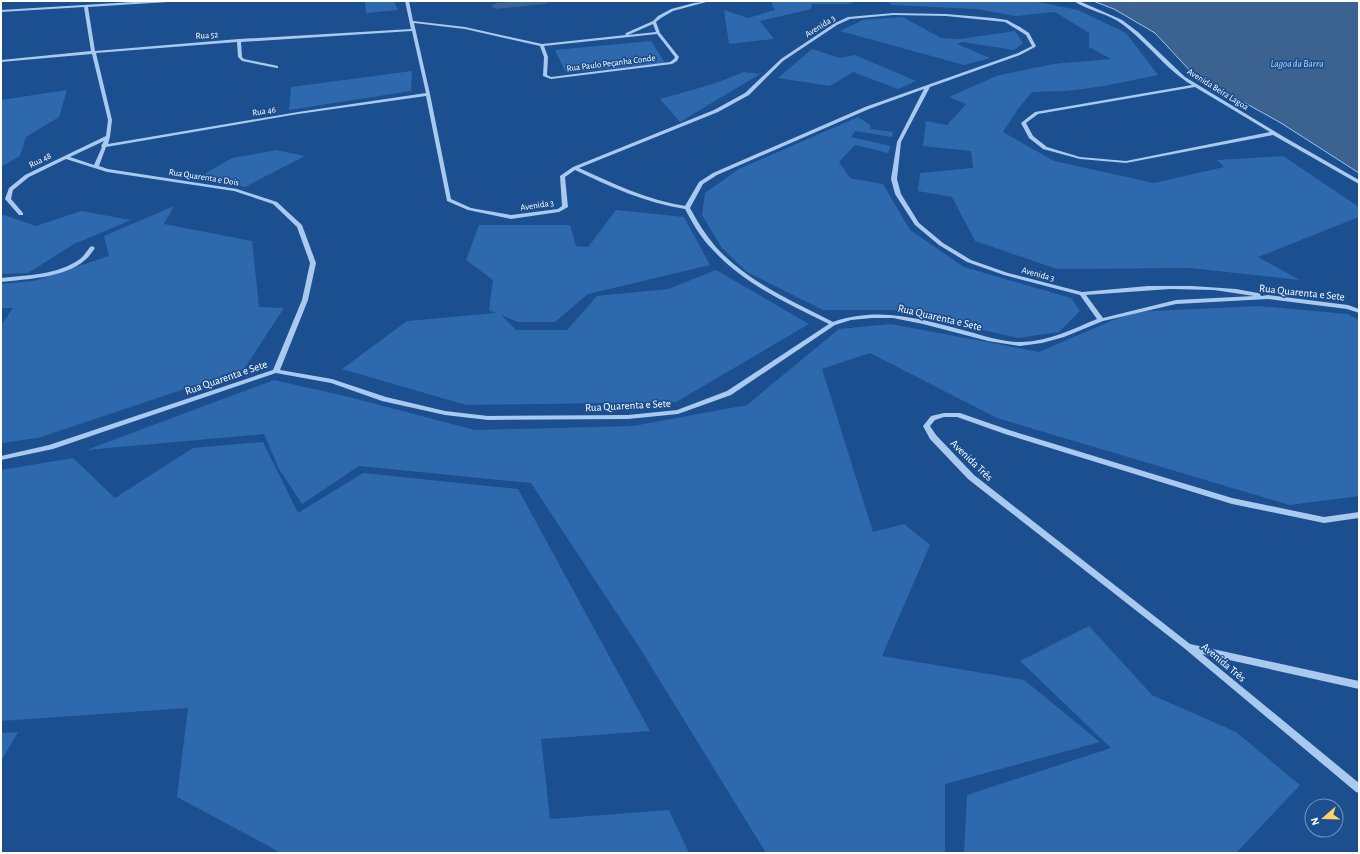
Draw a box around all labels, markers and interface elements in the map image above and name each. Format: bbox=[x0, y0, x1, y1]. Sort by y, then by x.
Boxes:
street label: Avenida 3 bbox=[804, 14, 837, 39]
street label: Rua 52 bbox=[195, 30, 219, 41]
street label: Rua Paulo Peçanha Conde bbox=[566, 54, 656, 73]
water label: Lagoa da Barra bbox=[1270, 59, 1324, 69]
street label: Avenida Beira Lagoa bbox=[1186, 67, 1250, 112]
street label: Rua 46 bbox=[252, 105, 276, 118]
street label: Rua 48 bbox=[28, 151, 53, 170]
street label: Rua Quarenta e Dois bbox=[168, 167, 240, 187]
street label: Avenida 3 bbox=[520, 198, 555, 213]
street label: Avenida 3 bbox=[1020, 266, 1056, 283]
street label: Rua Quarenta e Sete bbox=[1259, 283, 1345, 302]
street label: Rua Quarenta e Sete bbox=[897, 302, 983, 333]
street label: Rua Quarenta e Sete bbox=[184, 358, 269, 397]
street label: Rua Quarenta e Sete bbox=[585, 398, 671, 413]
street label: Avenida Três bbox=[948, 438, 995, 483]
street label: Avenida Três bbox=[1199, 641, 1248, 684]
north arrow bbox=[1304, 798, 1344, 838]
text: N bbox=[1309, 816, 1322, 827]

